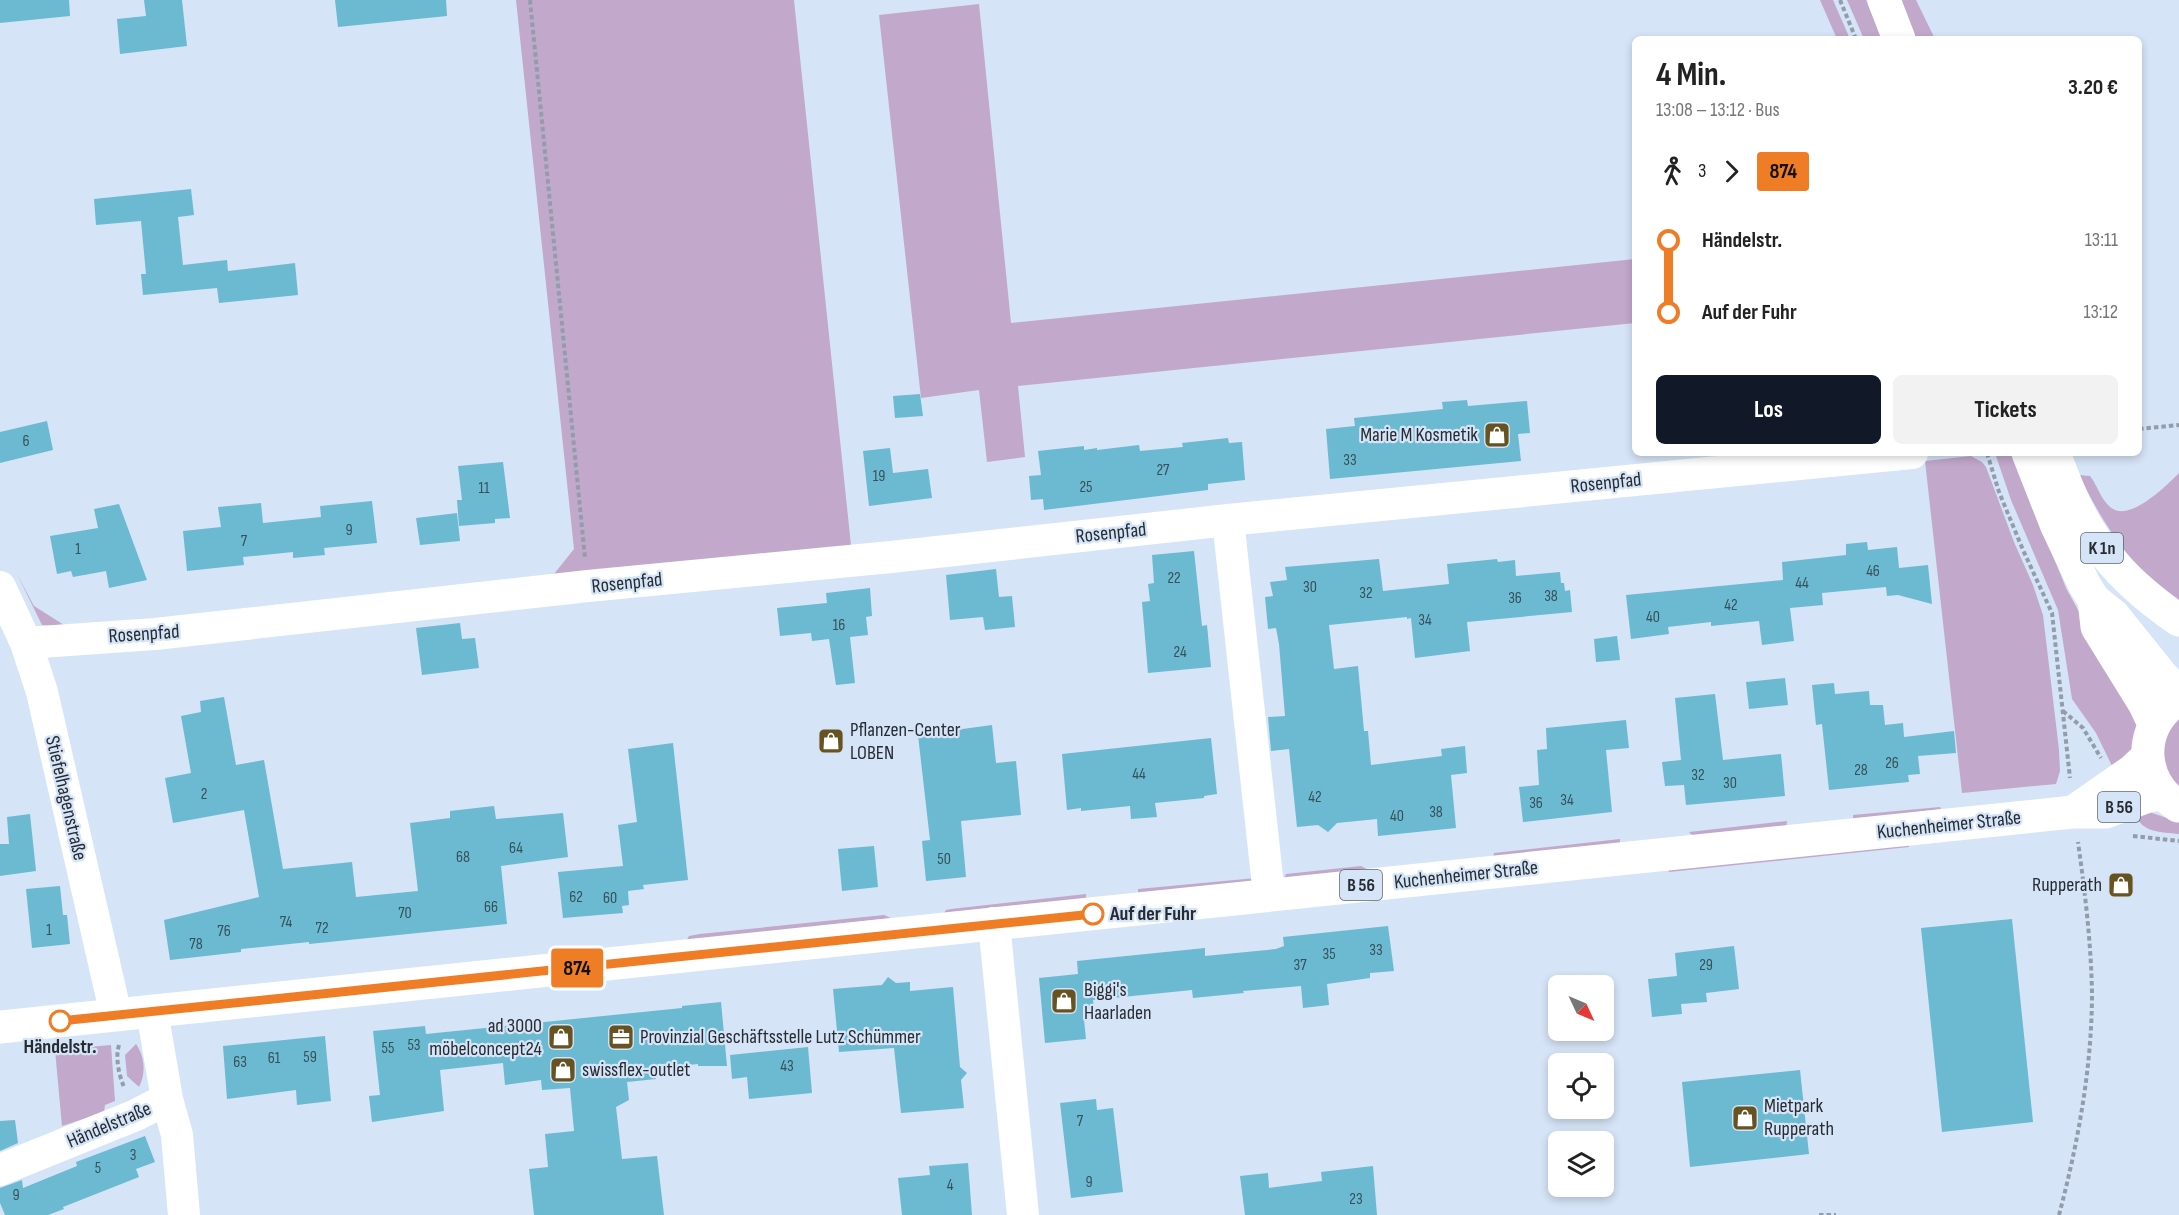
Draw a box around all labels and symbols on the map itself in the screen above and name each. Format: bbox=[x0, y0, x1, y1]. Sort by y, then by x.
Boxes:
shop icon: Marie M Kosmetik bbox=[1482, 420, 1512, 450]
place label: Marie M Kosmetik bbox=[1360, 423, 1478, 447]
house number: 6 bbox=[22, 432, 30, 451]
house number: 33 bbox=[1343, 451, 1357, 470]
house number: 27 bbox=[1156, 461, 1170, 480]
house number: 19 bbox=[873, 467, 885, 486]
street label: Rosenpfad bbox=[1569, 467, 1643, 499]
house number: 25 bbox=[1079, 478, 1093, 497]
house number: 11 bbox=[478, 479, 490, 498]
street label: Rosenpfad bbox=[1074, 517, 1148, 549]
house number: 9 bbox=[345, 521, 353, 540]
house number: 7 bbox=[241, 532, 248, 551]
road number: K 1n bbox=[2081, 533, 2123, 563]
house number: 1 bbox=[75, 540, 81, 559]
house number: 46 bbox=[1866, 562, 1880, 581]
street label: Rosenpfad bbox=[590, 567, 664, 599]
house number: 22 bbox=[1167, 569, 1181, 588]
house number: 44 bbox=[1795, 574, 1809, 593]
house number: 30 bbox=[1303, 578, 1317, 597]
house number: 32 bbox=[1359, 584, 1373, 603]
house number: 38 bbox=[1544, 587, 1558, 606]
house number: 36 bbox=[1508, 589, 1522, 608]
house number: 42 bbox=[1724, 596, 1738, 615]
house number: 40 bbox=[1646, 608, 1660, 627]
house number: 34 bbox=[1418, 611, 1432, 630]
house number: 16 bbox=[833, 616, 845, 635]
street label: Rosenpfad bbox=[108, 620, 180, 648]
house number: 24 bbox=[1173, 643, 1187, 662]
place label: Pflanzen-Center LOBEN bbox=[850, 718, 961, 765]
shop icon: Pflanzen-Center LOBEN bbox=[816, 726, 846, 756]
street label: Stiefelhagenstraße bbox=[40, 733, 92, 863]
house number: 26 bbox=[1885, 754, 1899, 773]
house number: 28 bbox=[1854, 761, 1868, 780]
house number: 44 bbox=[1132, 765, 1146, 784]
house number: 32 bbox=[1691, 766, 1705, 785]
house number: 30 bbox=[1723, 774, 1737, 793]
house number: 2 bbox=[201, 785, 207, 804]
house number: 42 bbox=[1308, 788, 1322, 807]
house number: 34 bbox=[1560, 791, 1574, 810]
road number: B 56 bbox=[2098, 792, 2140, 822]
house number: 36 bbox=[1529, 794, 1543, 813]
house number: 38 bbox=[1429, 803, 1443, 822]
street label: Kuchenheimer Straße bbox=[1876, 806, 2022, 844]
house number: 40 bbox=[1390, 807, 1404, 826]
house number: 64 bbox=[509, 839, 523, 858]
house number: 68 bbox=[456, 848, 470, 867]
house number: 50 bbox=[937, 850, 951, 869]
street label: Kuchenheimer Straße bbox=[1393, 856, 1539, 894]
road number: B 56 bbox=[1340, 870, 1382, 900]
shop icon: Rupperath bbox=[2106, 870, 2136, 900]
place label: Rupperath bbox=[2032, 873, 2102, 897]
house number: 62 bbox=[569, 888, 583, 907]
house number: 60 bbox=[603, 889, 617, 908]
house number: 66 bbox=[484, 898, 498, 917]
place label: Auf der Fuhr bbox=[1109, 902, 1196, 926]
marker: Auf der Fuhr bbox=[1082, 903, 1104, 925]
house number: 70 bbox=[398, 904, 412, 923]
house number: 74 bbox=[280, 913, 292, 932]
house number: 72 bbox=[316, 919, 328, 938]
house number: 1 bbox=[46, 921, 52, 940]
house number: 76 bbox=[217, 922, 231, 941]
house number: 78 bbox=[189, 935, 203, 954]
house number: 33 bbox=[1369, 941, 1383, 960]
house number: 35 bbox=[1322, 945, 1336, 964]
line badge: 874 bbox=[542, 948, 612, 988]
house number: 37 bbox=[1293, 956, 1307, 975]
house number: 29 bbox=[1699, 956, 1713, 975]
north arrow bbox=[1548, 975, 1614, 1041]
place label: Biggi's Haarladen bbox=[1084, 978, 1152, 1025]
shop icon: Biggi's Haarladen bbox=[1049, 986, 1079, 1016]
marker: Händelstr. bbox=[49, 1010, 71, 1032]
place label: ad 3000 möbelconcept24 bbox=[429, 1014, 542, 1061]
shop icon: ad 3000 möbelconcept24 bbox=[546, 1022, 576, 1052]
office icon: Provinzial Geschäftsstelle Lutz Schümmer bbox=[606, 1022, 636, 1052]
place label: Provinzial Geschäftsstelle Lutz Schümmer bbox=[640, 1025, 921, 1049]
place label: Händelstr. bbox=[24, 1035, 96, 1059]
house number: 53 bbox=[407, 1036, 421, 1055]
house number: 55 bbox=[382, 1039, 394, 1058]
house number: 59 bbox=[303, 1048, 317, 1067]
house number: 61 bbox=[268, 1049, 281, 1068]
house number: 63 bbox=[233, 1053, 247, 1072]
shop icon: swissflex-outlet bbox=[548, 1055, 578, 1085]
house number: 43 bbox=[780, 1057, 794, 1076]
place label: swissflex-outlet bbox=[582, 1058, 690, 1082]
place label: Mietpark Rupperath bbox=[1764, 1094, 1834, 1141]
street label: Händelstraße bbox=[63, 1096, 155, 1154]
shop icon: Mietpark Rupperath bbox=[1730, 1103, 1760, 1133]
house number: 7 bbox=[1077, 1112, 1084, 1131]
house number: 3 bbox=[130, 1146, 136, 1165]
house number: 5 bbox=[95, 1159, 101, 1178]
house number: 9 bbox=[1085, 1173, 1093, 1192]
house number: 4 bbox=[947, 1176, 954, 1195]
house number: 9 bbox=[12, 1186, 20, 1205]
house number: 23 bbox=[1349, 1190, 1363, 1209]

